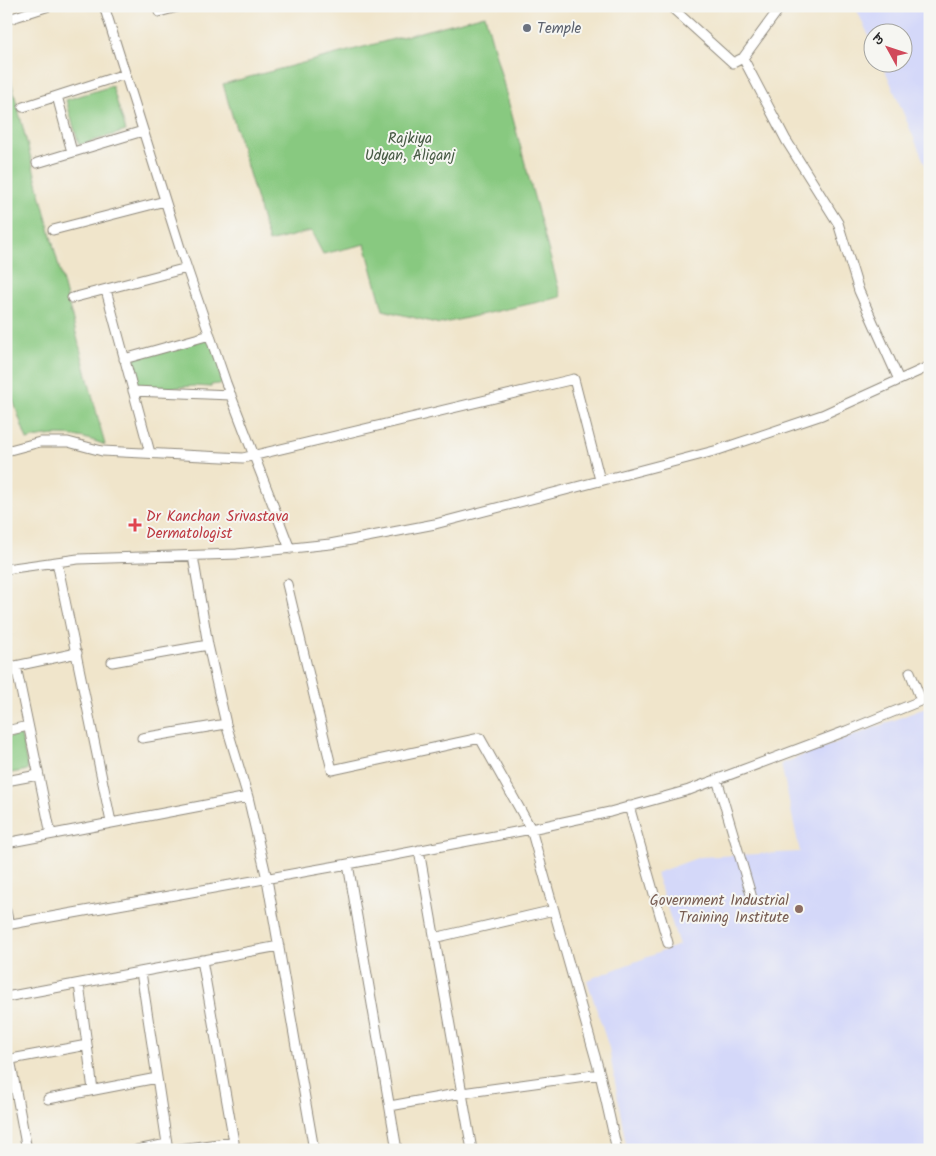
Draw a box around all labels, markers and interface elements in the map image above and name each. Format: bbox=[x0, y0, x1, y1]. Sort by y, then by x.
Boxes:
place label: Temple bbox=[537, 17, 582, 41]
marker: Temple bbox=[521, 22, 533, 34]
north arrow bbox=[864, 22, 914, 72]
text: उ bbox=[868, 27, 892, 51]
park label: Rajkiya Udyan, Aliganj bbox=[365, 127, 456, 168]
place label: Dr Kanchan Srivastava Dermatologist bbox=[146, 505, 289, 546]
marker: Dr Kanchan Srivastava Dermatologist bbox=[128, 518, 142, 532]
place label: Government Industrial Training Institute bbox=[650, 889, 789, 930]
marker: Government Industrial Training Institute bbox=[793, 903, 805, 915]

